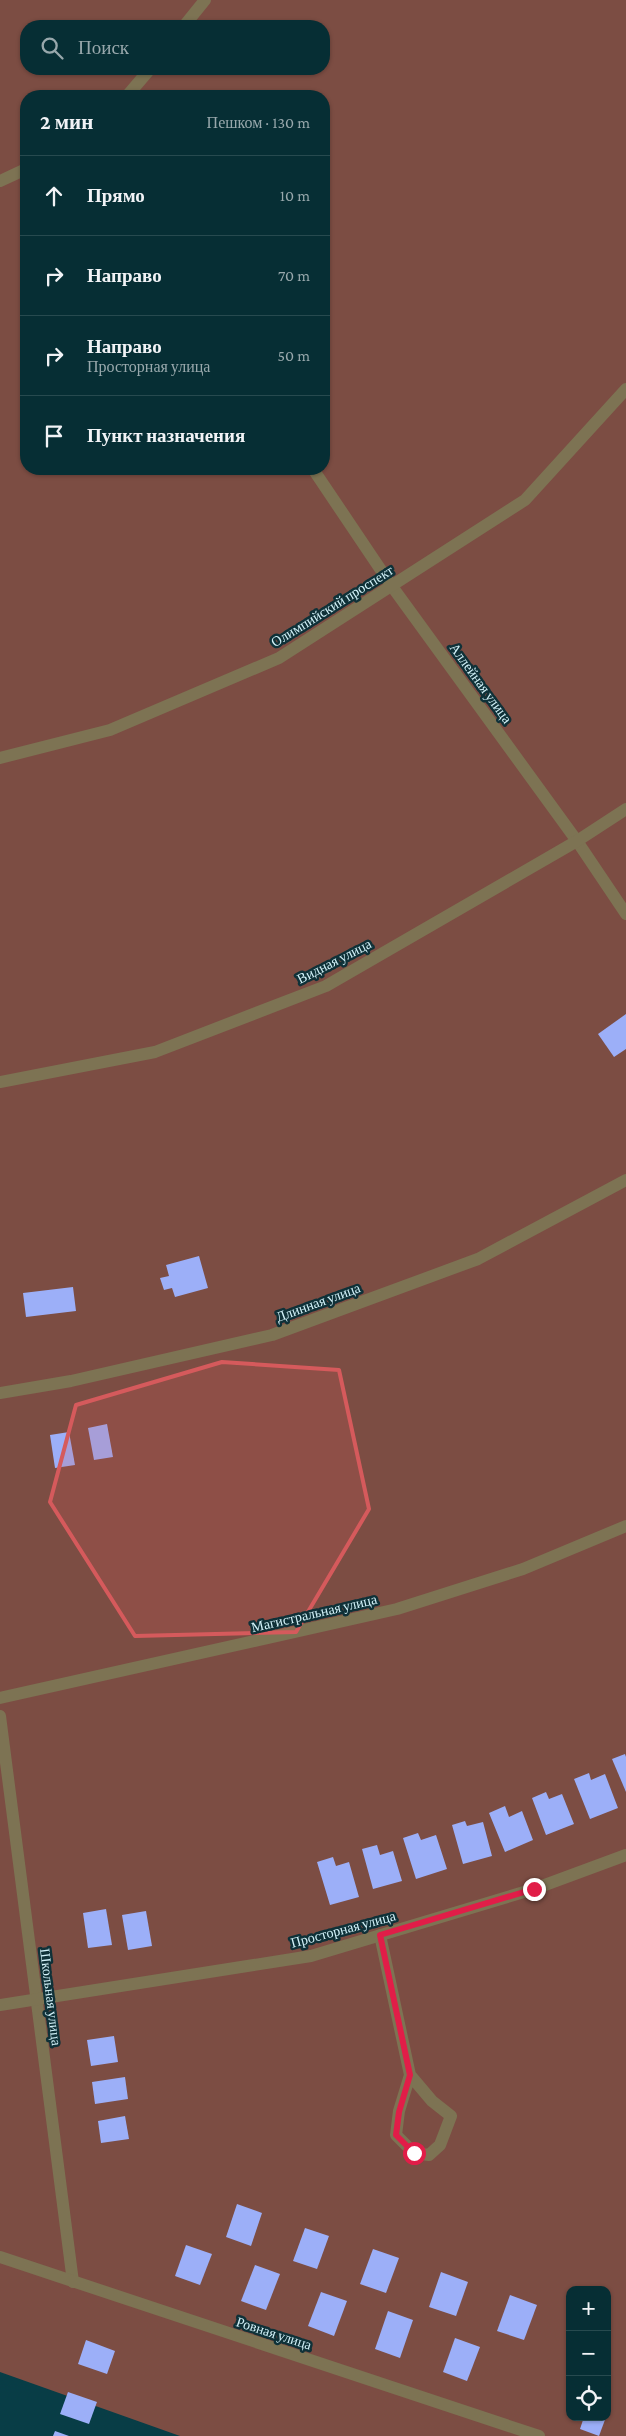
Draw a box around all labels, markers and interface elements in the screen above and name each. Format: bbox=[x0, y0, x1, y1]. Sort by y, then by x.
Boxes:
search box bbox=[20, 20, 330, 75]
icon: search bbox=[38, 34, 66, 62]
text: Поиск bbox=[78, 37, 129, 58]
text: 2 мин bbox=[40, 110, 93, 134]
text: Пешком · 130 m bbox=[207, 114, 310, 131]
icon: ahead bbox=[40, 182, 68, 210]
text: Прямо bbox=[87, 185, 145, 206]
text: 10 m bbox=[280, 187, 310, 204]
icon: right bbox=[40, 262, 68, 290]
text: Направо bbox=[87, 265, 162, 286]
text: 70 m bbox=[278, 267, 310, 284]
text: Направо bbox=[87, 336, 162, 357]
icon: right bbox=[40, 342, 68, 370]
text: 50 m bbox=[278, 347, 310, 364]
text: Просторная улица bbox=[87, 358, 210, 375]
icon: arrive bbox=[40, 422, 68, 450]
text: Пункт назначения bbox=[87, 425, 245, 446]
street label: Олимпийский проспект bbox=[268, 562, 396, 650]
street label: Аллейная улица bbox=[447, 640, 516, 727]
street label: Видная улица bbox=[294, 935, 375, 987]
street label: Длинная улица bbox=[274, 1279, 363, 1325]
street label: Магистральная улица bbox=[250, 1591, 379, 1635]
route end bbox=[523, 1878, 546, 1901]
street label: Просторная улица bbox=[289, 1907, 398, 1951]
street label: Школьная улица bbox=[37, 1948, 65, 2047]
route start bbox=[403, 2142, 426, 2165]
map controls bbox=[566, 2286, 611, 2421]
button: + bbox=[566, 2286, 611, 2331]
street label: Ровная улица bbox=[234, 2313, 314, 2353]
button: − bbox=[566, 2331, 611, 2376]
button: locate bbox=[566, 2376, 611, 2421]

